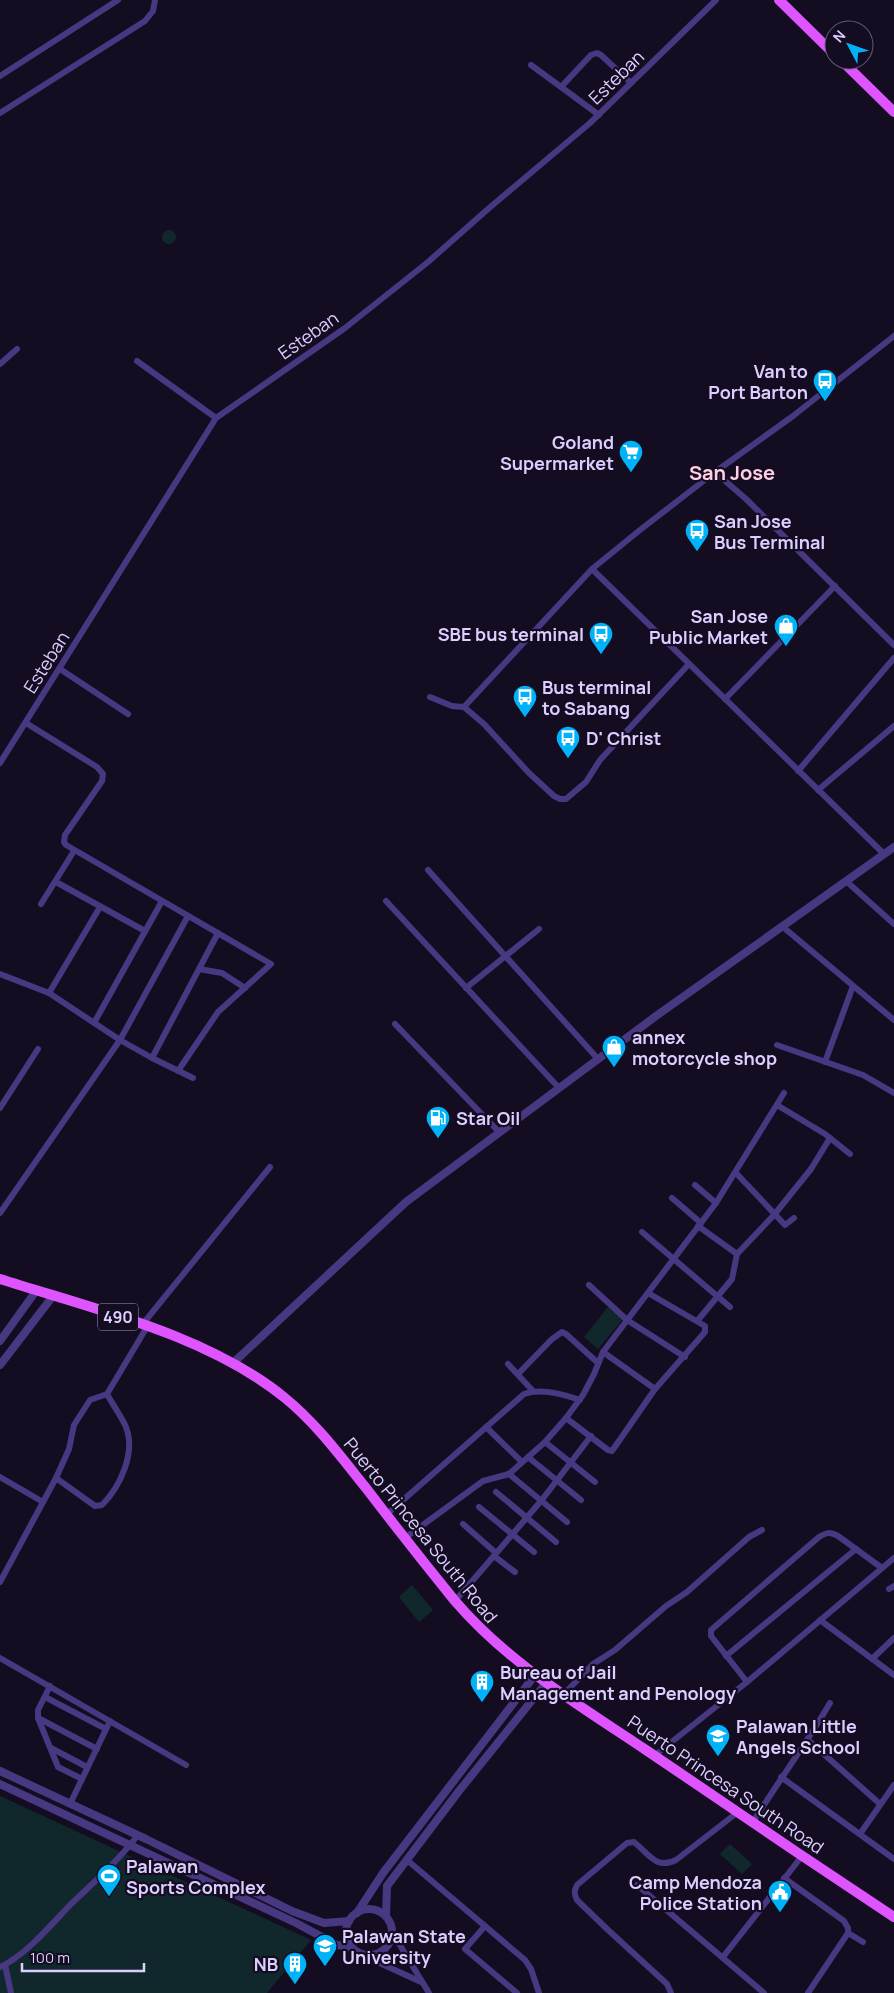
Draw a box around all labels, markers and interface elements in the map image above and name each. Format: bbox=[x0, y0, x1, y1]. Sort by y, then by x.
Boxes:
north arrow bbox=[824, 20, 874, 70]
text: N bbox=[828, 26, 849, 46]
street label: Esteban bbox=[583, 45, 649, 109]
street label: Esteban bbox=[273, 306, 343, 364]
place label: Van to Port Barton bbox=[708, 359, 808, 404]
bus stop icon: Van to Port Barton bbox=[812, 368, 838, 402]
place label: Goland Supermarket bbox=[500, 430, 614, 475]
supermarket icon: Goland Supermarket bbox=[618, 439, 644, 473]
district label: San Jose bbox=[689, 459, 775, 486]
place label: San Jose Bus Terminal bbox=[714, 509, 825, 554]
bus stop icon: San Jose Bus Terminal bbox=[684, 518, 710, 552]
place label: San Jose Public Market bbox=[649, 604, 768, 649]
shop icon: San Jose Public Market bbox=[773, 613, 799, 647]
bus stop icon: SBE bus terminal bbox=[588, 621, 614, 655]
place label: SBE bus terminal bbox=[438, 622, 584, 646]
street label: Esteban bbox=[18, 627, 74, 697]
place label: Bus terminal to Sabang bbox=[542, 675, 651, 720]
bus stop icon: Bus terminal to Sabang bbox=[512, 684, 538, 718]
bus stop icon: D' Christ bbox=[555, 725, 581, 759]
place label: D' Christ bbox=[586, 726, 661, 750]
place label: annex motorcycle shop bbox=[632, 1025, 777, 1070]
shop icon: annex motorcycle shop bbox=[601, 1034, 627, 1068]
fuel station icon: Star Oil bbox=[425, 1105, 451, 1139]
place label: Star Oil bbox=[456, 1106, 520, 1130]
road number: 490 bbox=[98, 1304, 138, 1330]
street label: Puerto Princesa South Road bbox=[339, 1432, 503, 1628]
place label: Bureau of Jail Management and Penology bbox=[500, 1660, 736, 1705]
building icon: Bureau of Jail Management and Penology bbox=[469, 1669, 495, 1703]
street label: Puerto Princesa South Road bbox=[623, 1709, 829, 1859]
place label: Palawan Little Angels School bbox=[736, 1714, 860, 1759]
school or university icon: Palawan Little Angels School bbox=[705, 1723, 731, 1757]
place label: Palawan Sports Complex bbox=[126, 1854, 266, 1899]
sports icon: Palawan Sports Complex bbox=[96, 1863, 122, 1897]
place label: Camp Mendoza Police Station bbox=[629, 1870, 762, 1915]
public building icon: Camp Mendoza Police Station bbox=[767, 1879, 793, 1913]
place label: Palawan State University bbox=[342, 1924, 466, 1969]
school or university icon: Palawan State University bbox=[312, 1933, 338, 1967]
scale bar bbox=[22, 1940, 145, 1972]
text: 100 m bbox=[30, 1947, 70, 1968]
building icon: NB bbox=[282, 1951, 308, 1985]
place label: NB bbox=[254, 1952, 278, 1976]

